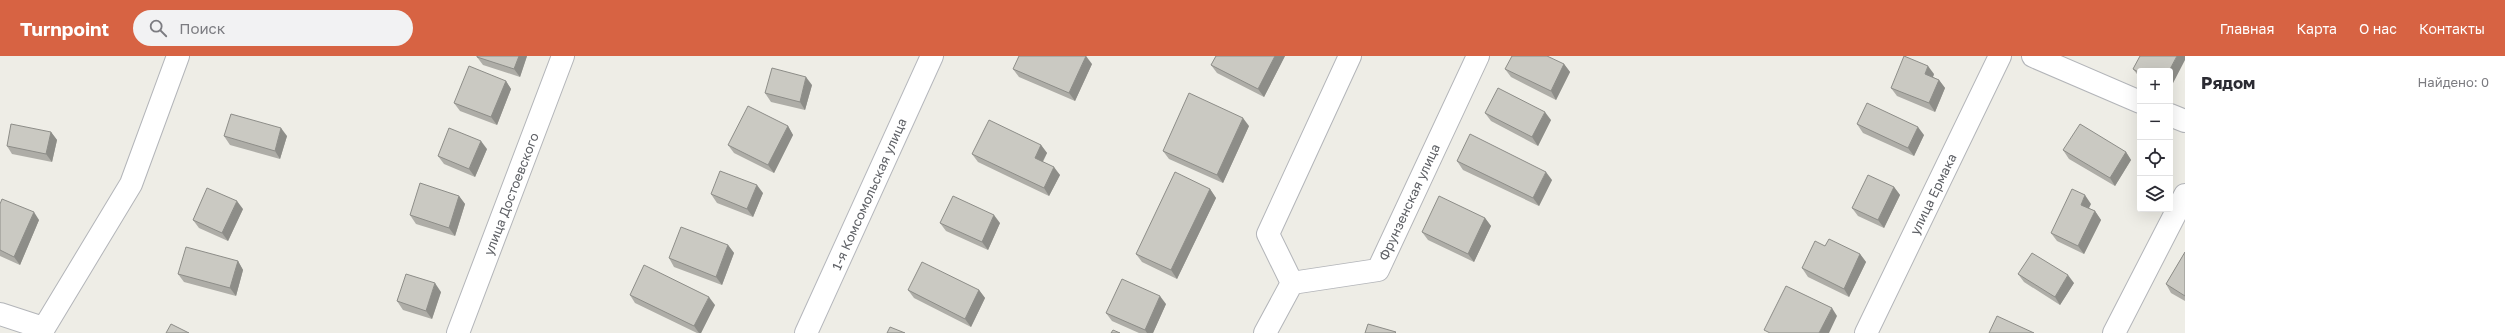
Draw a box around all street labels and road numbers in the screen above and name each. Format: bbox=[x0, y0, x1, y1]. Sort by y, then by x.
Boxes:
street label: 1-я Комсомольская улица bbox=[828, 115, 910, 273]
street label: улица Достоевского bbox=[480, 130, 542, 258]
street label: Фрунзенская улица bbox=[1375, 141, 1443, 263]
street label: улица Ермака bbox=[1906, 151, 1960, 237]

